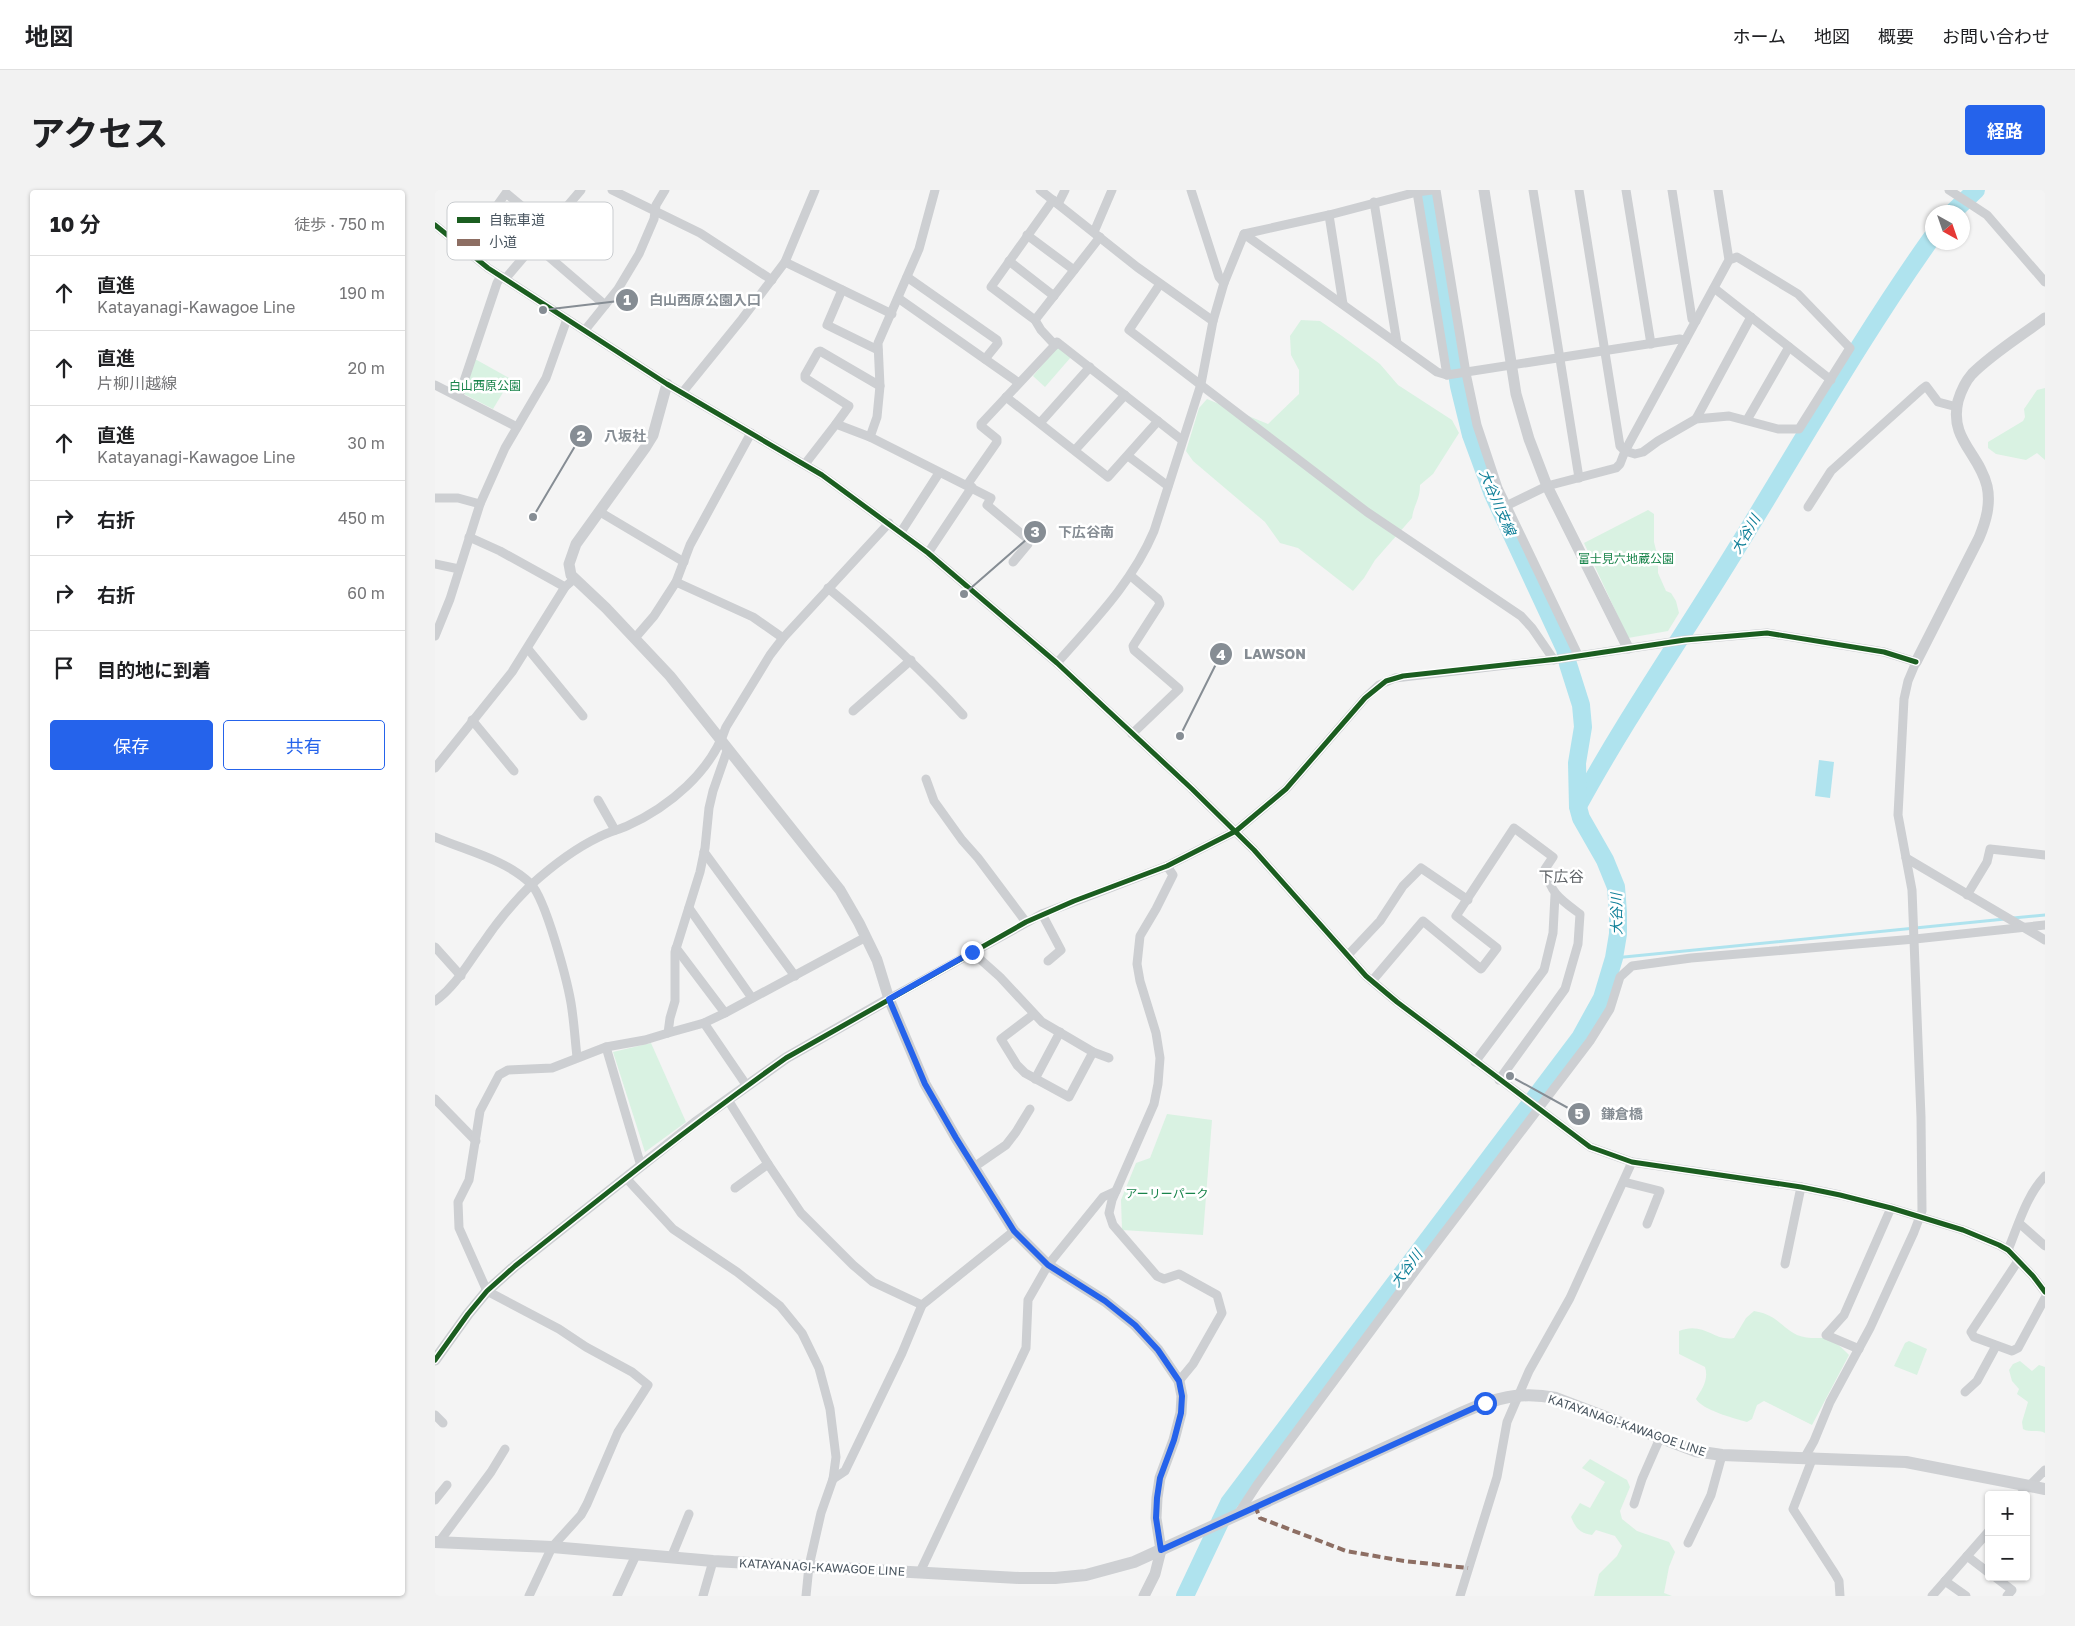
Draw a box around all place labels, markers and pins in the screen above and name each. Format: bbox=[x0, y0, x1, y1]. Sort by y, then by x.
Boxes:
callout: 白山西原公園入口 bbox=[614, 285, 771, 314]
callout: 八坂社 bbox=[569, 422, 656, 451]
callout: 下広谷南 bbox=[1023, 517, 1124, 546]
callout: LAWSON bbox=[1209, 640, 1316, 669]
callout: 鎌倉橋 bbox=[1566, 1100, 1653, 1129]

